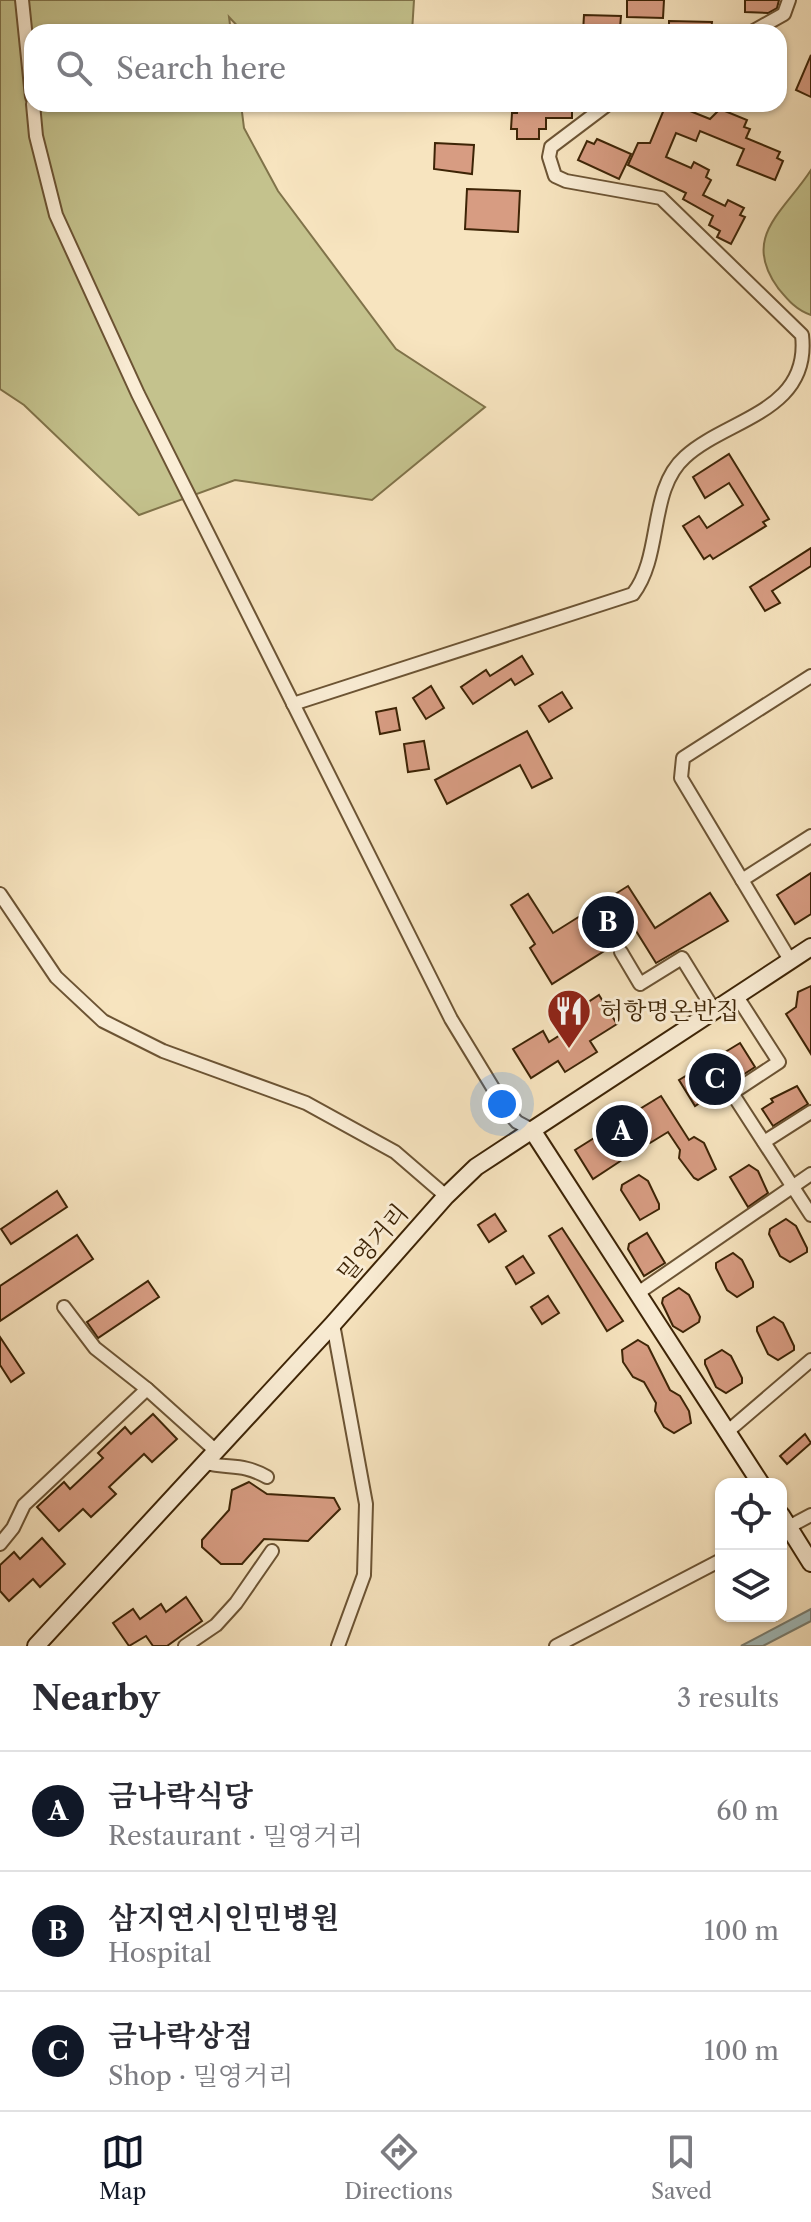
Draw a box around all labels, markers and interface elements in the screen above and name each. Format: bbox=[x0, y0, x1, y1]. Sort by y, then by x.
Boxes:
search box bbox=[24, 24, 787, 112]
icon: search bbox=[52, 46, 96, 90]
text: Search here bbox=[116, 50, 286, 87]
pin: B bbox=[582, 892, 634, 952]
restaurant icon: 허항명온반집 bbox=[545, 987, 593, 1050]
place label: 허항명온반집 bbox=[600, 996, 739, 1025]
pin: C bbox=[689, 1049, 741, 1109]
your location bbox=[482, 1084, 522, 1124]
pin: A bbox=[596, 1101, 648, 1161]
street label: 밀영거리 bbox=[331, 1198, 414, 1287]
map controls bbox=[715, 1478, 787, 1622]
button: locate bbox=[715, 1478, 787, 1550]
button: layers bbox=[715, 1550, 787, 1622]
text: Nearby bbox=[32, 1677, 160, 1719]
text: 3 results bbox=[677, 1682, 779, 1714]
text: 금나락식당 bbox=[108, 1777, 253, 1814]
text: A bbox=[48, 1795, 68, 1827]
text: 60 m bbox=[716, 1795, 779, 1827]
text: Restaurant · 밀영거리 bbox=[108, 1820, 363, 1852]
text: 삼지연시인민병원 bbox=[108, 1899, 340, 1936]
text: B bbox=[48, 1915, 68, 1947]
text: 100 m bbox=[704, 1915, 779, 1947]
text: Hospital bbox=[108, 1937, 212, 1969]
text: 금나락상점 bbox=[108, 2017, 253, 2054]
text: C bbox=[48, 2035, 68, 2067]
text: 100 m bbox=[704, 2035, 779, 2067]
text: Shop · 밀영거리 bbox=[108, 2060, 293, 2092]
tab: Map bbox=[99, 2130, 146, 2205]
tab: Directions bbox=[344, 2130, 453, 2205]
tab: Saved bbox=[651, 2130, 712, 2205]

